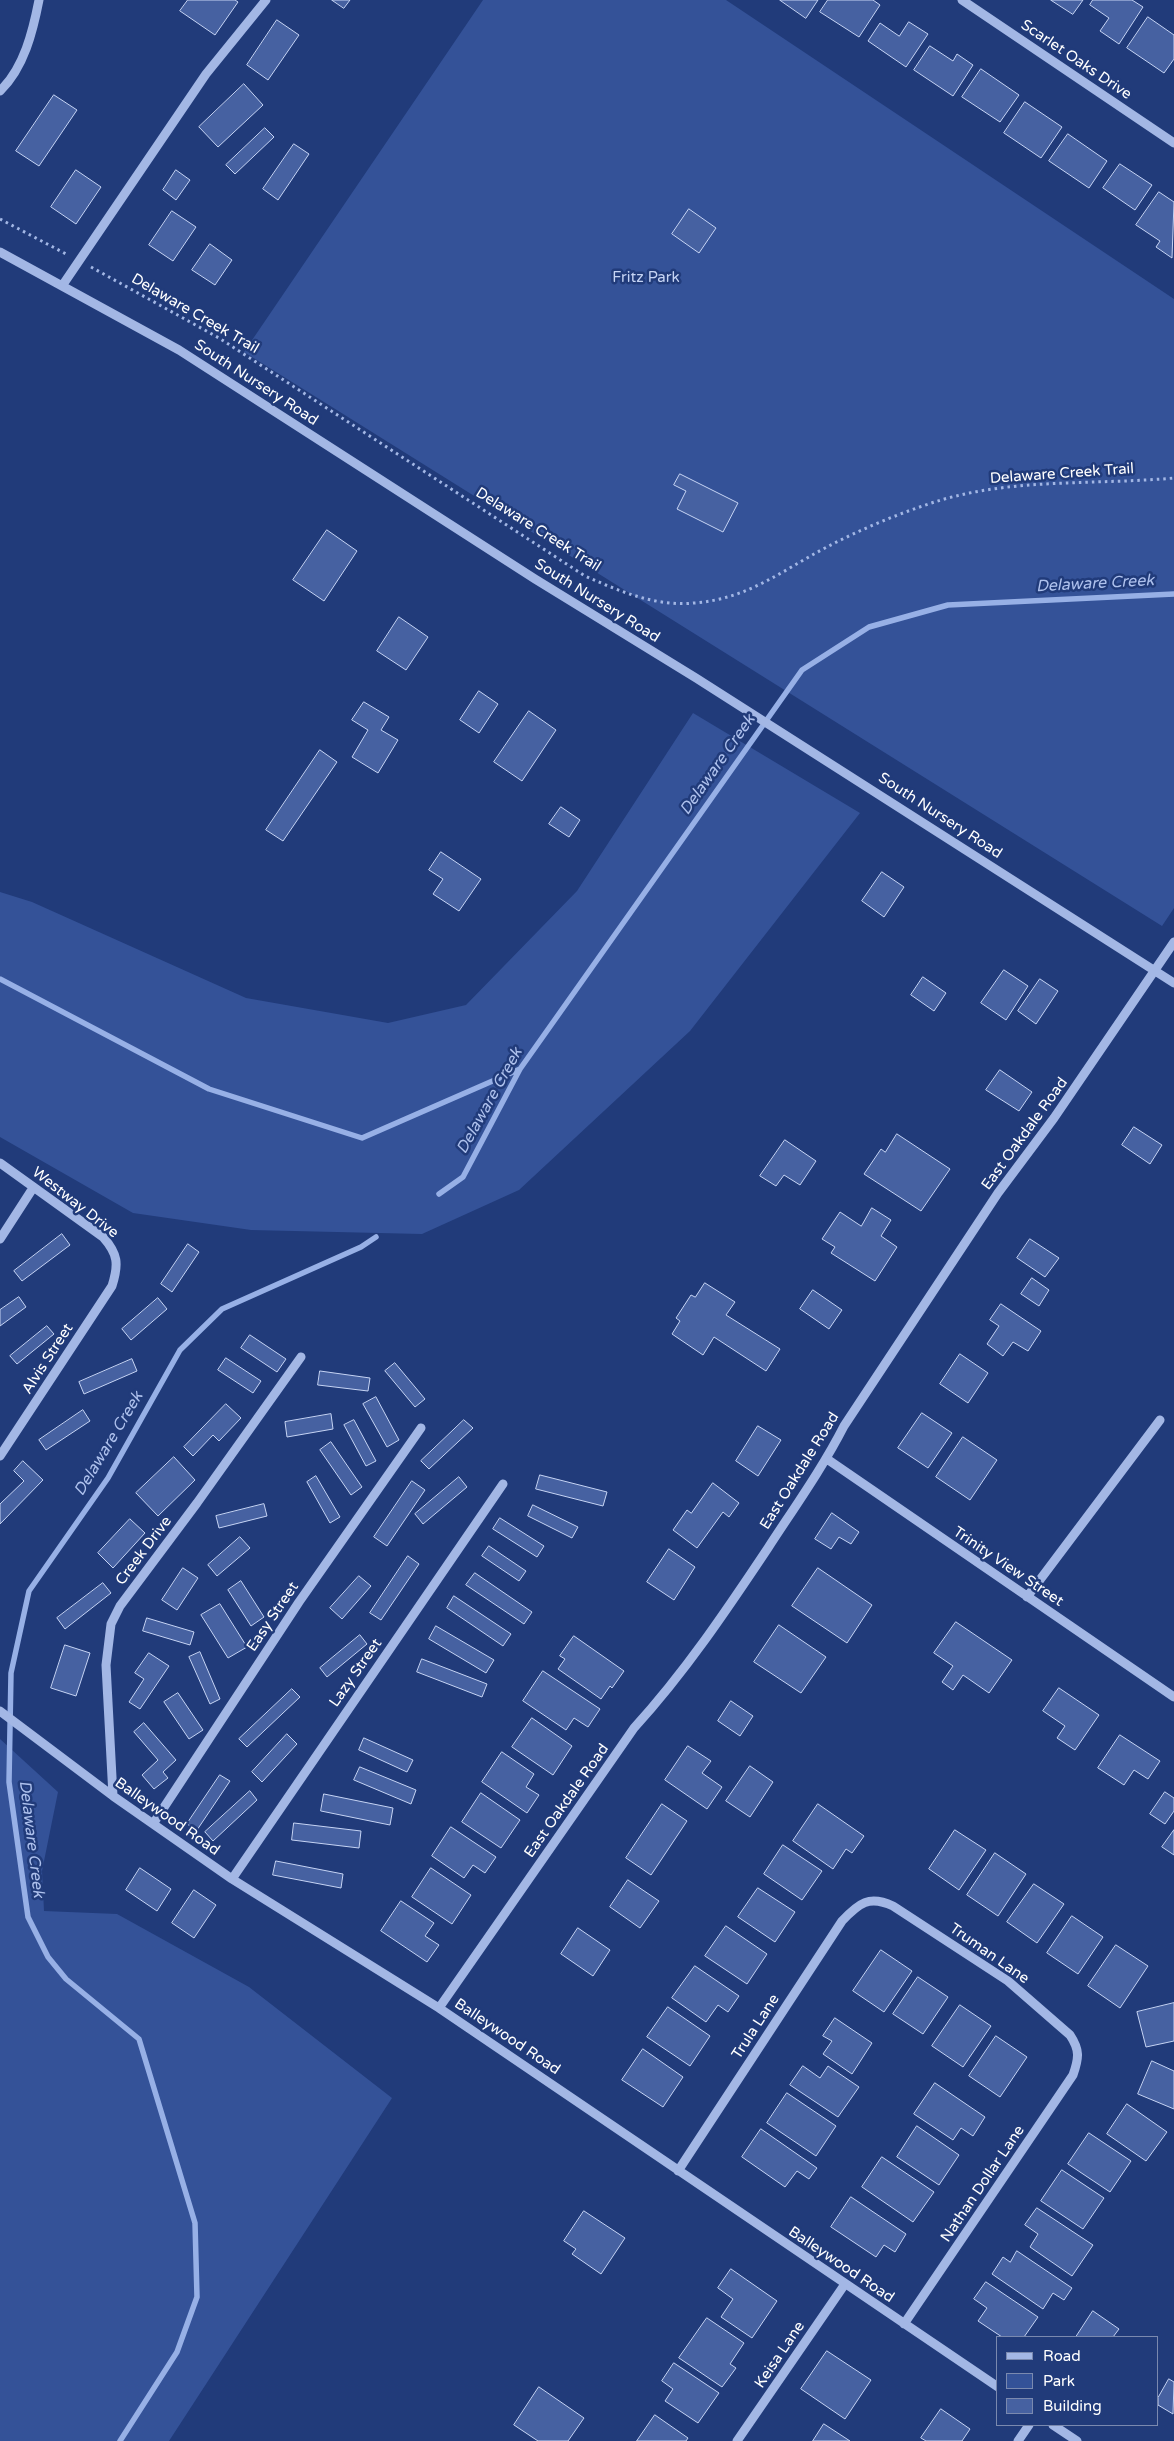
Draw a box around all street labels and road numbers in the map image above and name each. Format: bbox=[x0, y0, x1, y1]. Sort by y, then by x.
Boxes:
street label: Scarlet Oaks Drive bbox=[1017, 16, 1135, 104]
street label: Delaware Creek Trail bbox=[128, 270, 262, 358]
street label: South Nursery Road bbox=[191, 336, 321, 430]
street label: Delaware Creek Trail bbox=[989, 460, 1135, 488]
street label: Delaware Creek Trail bbox=[472, 484, 604, 576]
street label: South Nursery Road bbox=[531, 555, 663, 647]
street label: South Nursery Road bbox=[875, 769, 1005, 863]
street label: East Oakdale Road bbox=[978, 1074, 1072, 1194]
street label: Westway Drive bbox=[28, 1164, 122, 1242]
street label: Alvis Street bbox=[19, 1320, 77, 1398]
street label: East Oakdale Road bbox=[757, 1409, 843, 1533]
street label: Creek Drive bbox=[112, 1513, 176, 1589]
street label: Trinity View Street bbox=[949, 1523, 1067, 1611]
street label: Easy Street bbox=[243, 1579, 303, 1655]
street label: Lazy Street bbox=[326, 1635, 386, 1711]
street label: East Oakdale Road bbox=[521, 1741, 613, 1861]
street label: Balleywood Road bbox=[111, 1774, 223, 1860]
street label: Truman Lane bbox=[946, 1920, 1032, 1988]
street label: Trula Lane bbox=[728, 1991, 784, 2063]
street label: Balleywood Road bbox=[451, 1995, 563, 2079]
street label: Nathan Dollar Lane bbox=[937, 2122, 1029, 2246]
street label: Balleywood Road bbox=[785, 2223, 897, 2307]
street label: Keisa Lane bbox=[751, 2318, 809, 2392]

